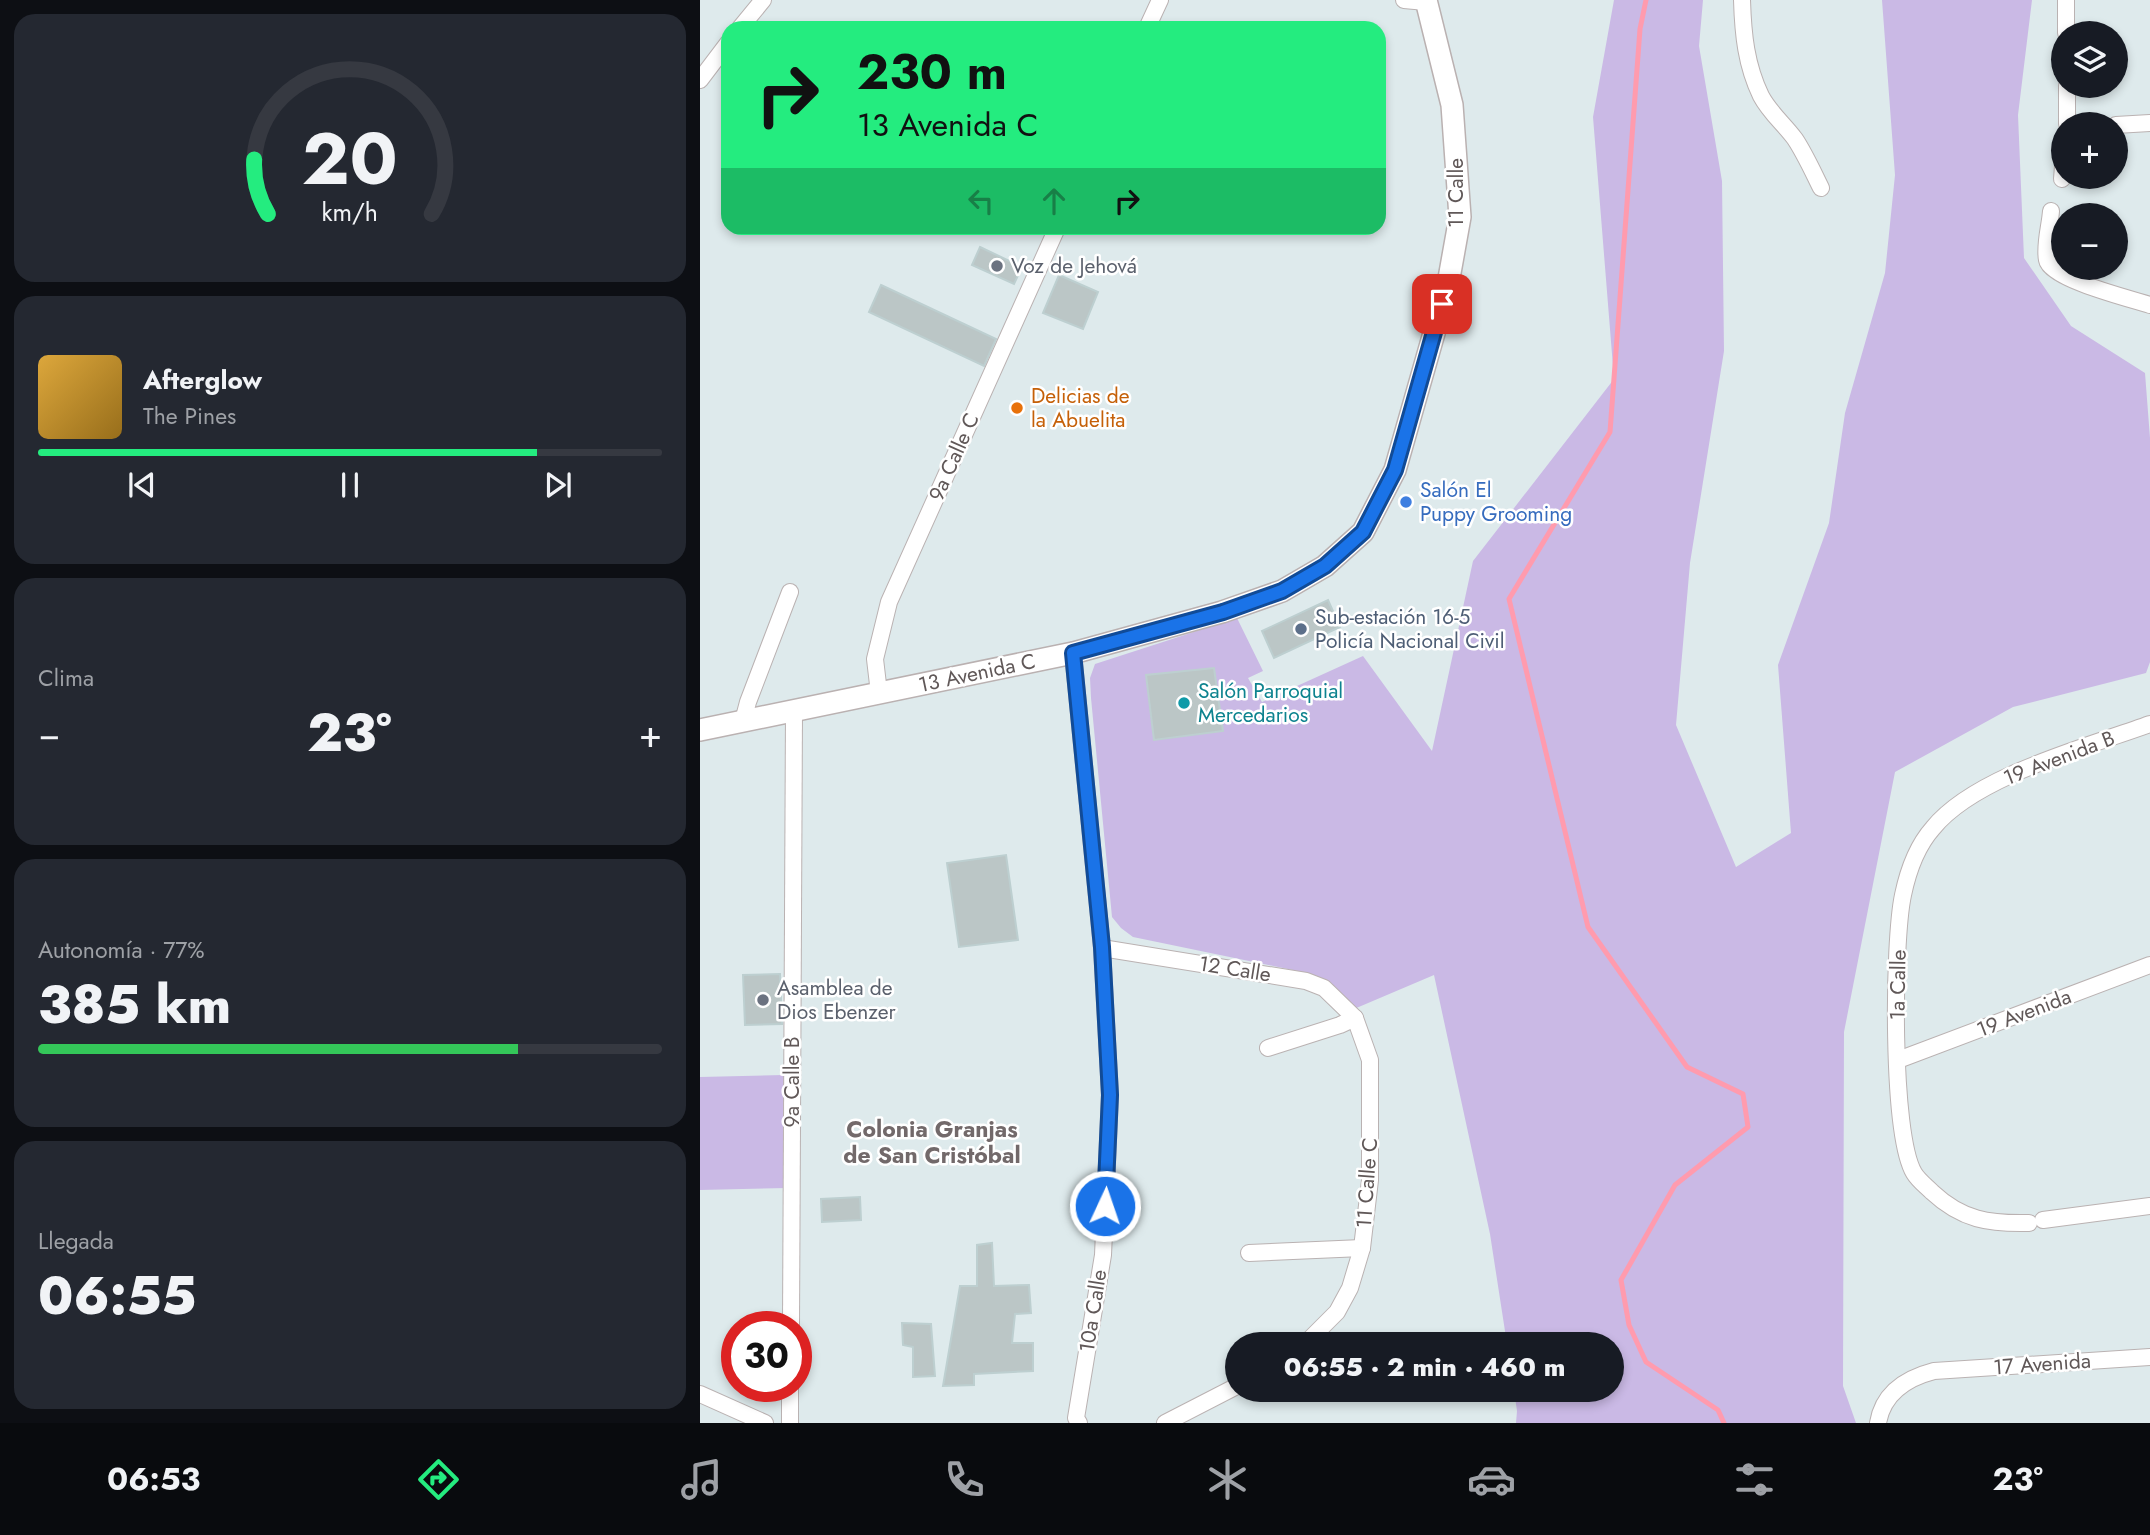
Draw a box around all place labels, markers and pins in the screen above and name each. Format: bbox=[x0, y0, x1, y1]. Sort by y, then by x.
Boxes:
place label: Voz de Jehová bbox=[1011, 251, 1137, 281]
marker: Voz de Jehová bbox=[989, 258, 1005, 274]
pin bbox=[1412, 274, 1472, 334]
place label: Delicias de la Abuelita bbox=[1031, 381, 1130, 435]
marker: Delicias de la Abuelita bbox=[1009, 400, 1025, 416]
place label: Salón El Puppy Grooming bbox=[1420, 475, 1572, 529]
marker: Salón El Puppy Grooming bbox=[1398, 494, 1414, 510]
place label: Sub-estación 16-5 Policía Nacional Civil bbox=[1315, 602, 1505, 656]
marker: Sub-estación 16-5 Policía Nacional Civil bbox=[1293, 621, 1309, 637]
place label: Salón Parroquial Mercedarios bbox=[1198, 676, 1343, 730]
marker: Salón Parroquial Mercedarios bbox=[1176, 695, 1192, 711]
place label: Asamblea de Dios Ebenzer bbox=[777, 973, 896, 1027]
marker: Asamblea de Dios Ebenzer bbox=[755, 992, 771, 1008]

